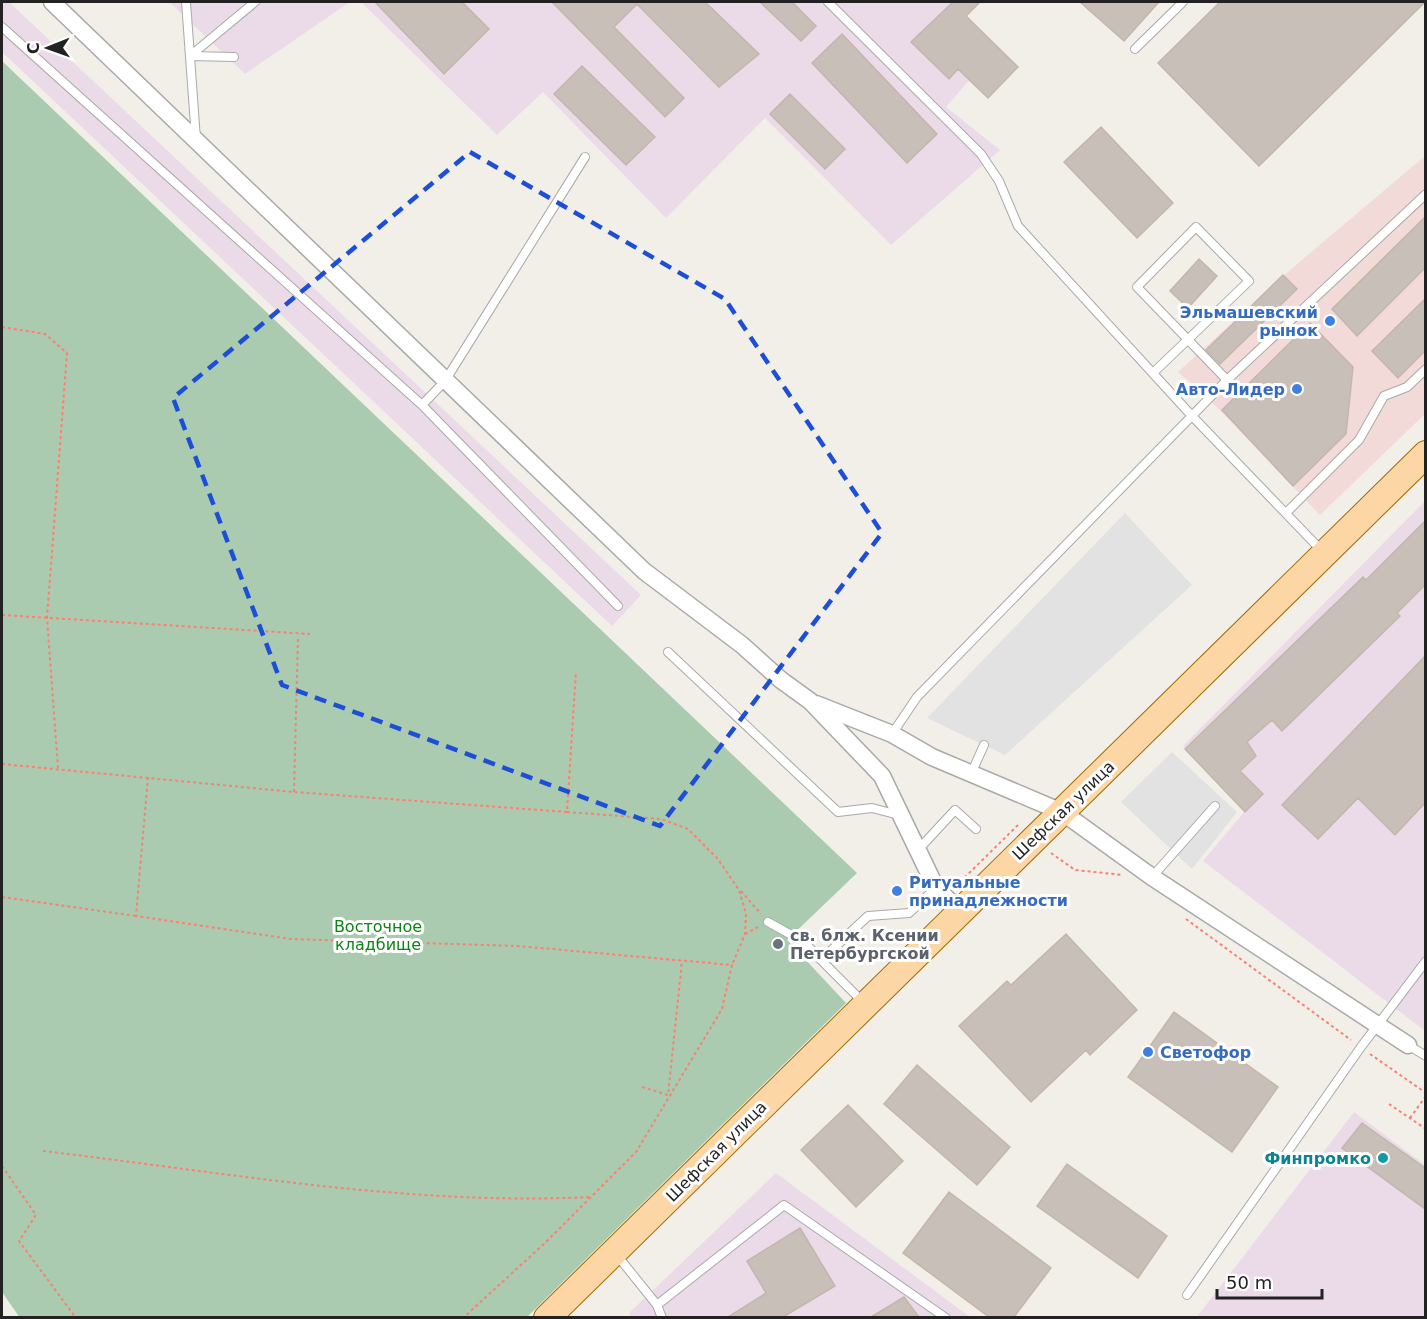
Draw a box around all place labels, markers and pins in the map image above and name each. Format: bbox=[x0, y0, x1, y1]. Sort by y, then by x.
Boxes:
place label: Эльмашевский рынок bbox=[1180, 303, 1318, 340]
marker: Эльмашевский рынок bbox=[1323, 314, 1337, 328]
place label: Авто-Лидер bbox=[1176, 380, 1285, 399]
marker: Авто-Лидер bbox=[1290, 382, 1304, 396]
place label: Ритуальные принадлежности bbox=[909, 873, 1068, 910]
marker: Ритуальные принадлежности bbox=[890, 884, 904, 898]
place label: св. блж. Ксении Петербургской bbox=[790, 926, 939, 963]
marker: св. блж. Ксении Петербургской bbox=[771, 937, 785, 951]
place label: Светофор bbox=[1160, 1043, 1251, 1062]
marker: Светофор bbox=[1141, 1045, 1155, 1059]
place label: Финпромко bbox=[1264, 1149, 1371, 1168]
marker: Финпромко bbox=[1376, 1151, 1390, 1165]

